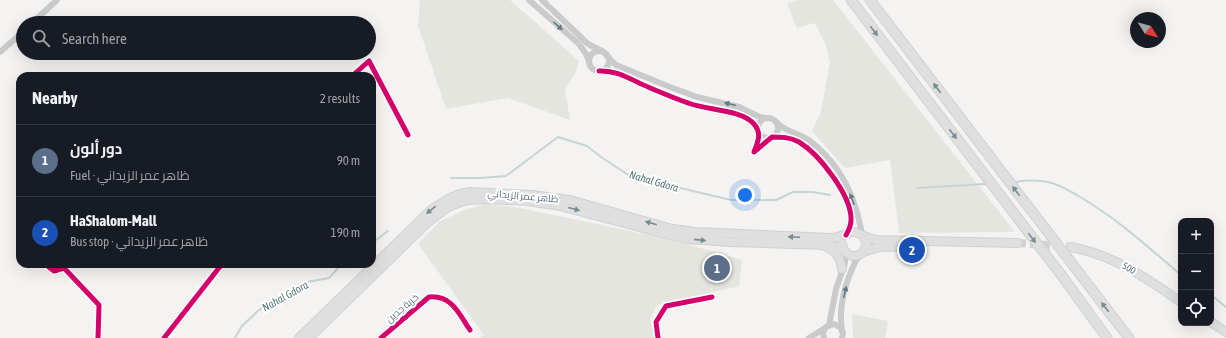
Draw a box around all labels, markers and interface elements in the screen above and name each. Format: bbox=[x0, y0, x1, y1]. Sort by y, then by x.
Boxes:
north arrow bbox=[1130, 12, 1166, 48]
search box bbox=[16, 16, 376, 60]
one-way arrow bbox=[554, 21, 563, 30]
one-way arrow bbox=[870, 26, 878, 36]
icon: search bbox=[30, 27, 52, 49]
text: Search here bbox=[62, 30, 127, 47]
one-way arrow bbox=[933, 83, 941, 93]
text: Nearby bbox=[32, 88, 78, 108]
text: 2 results bbox=[320, 91, 360, 106]
one-way arrow bbox=[724, 101, 736, 107]
one-way arrow bbox=[949, 129, 957, 140]
text: دور ألون bbox=[70, 140, 122, 157]
text: 1 bbox=[42, 153, 48, 168]
text: 90 m bbox=[337, 153, 360, 168]
text: Fuel · ظاهر عمر الزيداني bbox=[70, 168, 190, 183]
water label: Nahal Gdora bbox=[628, 168, 680, 194]
your location bbox=[735, 185, 755, 205]
one-way arrow bbox=[1012, 186, 1020, 197]
street label: ظاهر عمر الزيداني bbox=[487, 187, 559, 207]
one-way arrow bbox=[849, 192, 855, 204]
one-way arrow bbox=[426, 206, 437, 215]
one-way arrow bbox=[567, 207, 580, 213]
text: HaShalom-Mall bbox=[70, 212, 157, 229]
map controls bbox=[1178, 218, 1214, 326]
button: + bbox=[1178, 218, 1214, 254]
one-way arrow bbox=[645, 219, 657, 225]
text: 2 bbox=[42, 225, 48, 240]
text: 190 m bbox=[331, 225, 360, 240]
one-way arrow bbox=[1028, 232, 1036, 243]
one-way arrow bbox=[788, 233, 800, 240]
text: Bus stop · ظاهر عمر الزيداني bbox=[70, 234, 208, 249]
pin: 2 bbox=[899, 235, 925, 265]
one-way arrow bbox=[694, 237, 706, 243]
pin: 1 bbox=[704, 253, 730, 283]
button: − bbox=[1178, 254, 1214, 290]
street label: 500 bbox=[1120, 260, 1138, 276]
water label: Nahal Gdora bbox=[260, 278, 310, 314]
one-way arrow bbox=[843, 286, 849, 298]
button: locate bbox=[1178, 290, 1214, 326]
street label: خربة جدين bbox=[384, 291, 421, 325]
one-way arrow bbox=[1101, 302, 1109, 313]

